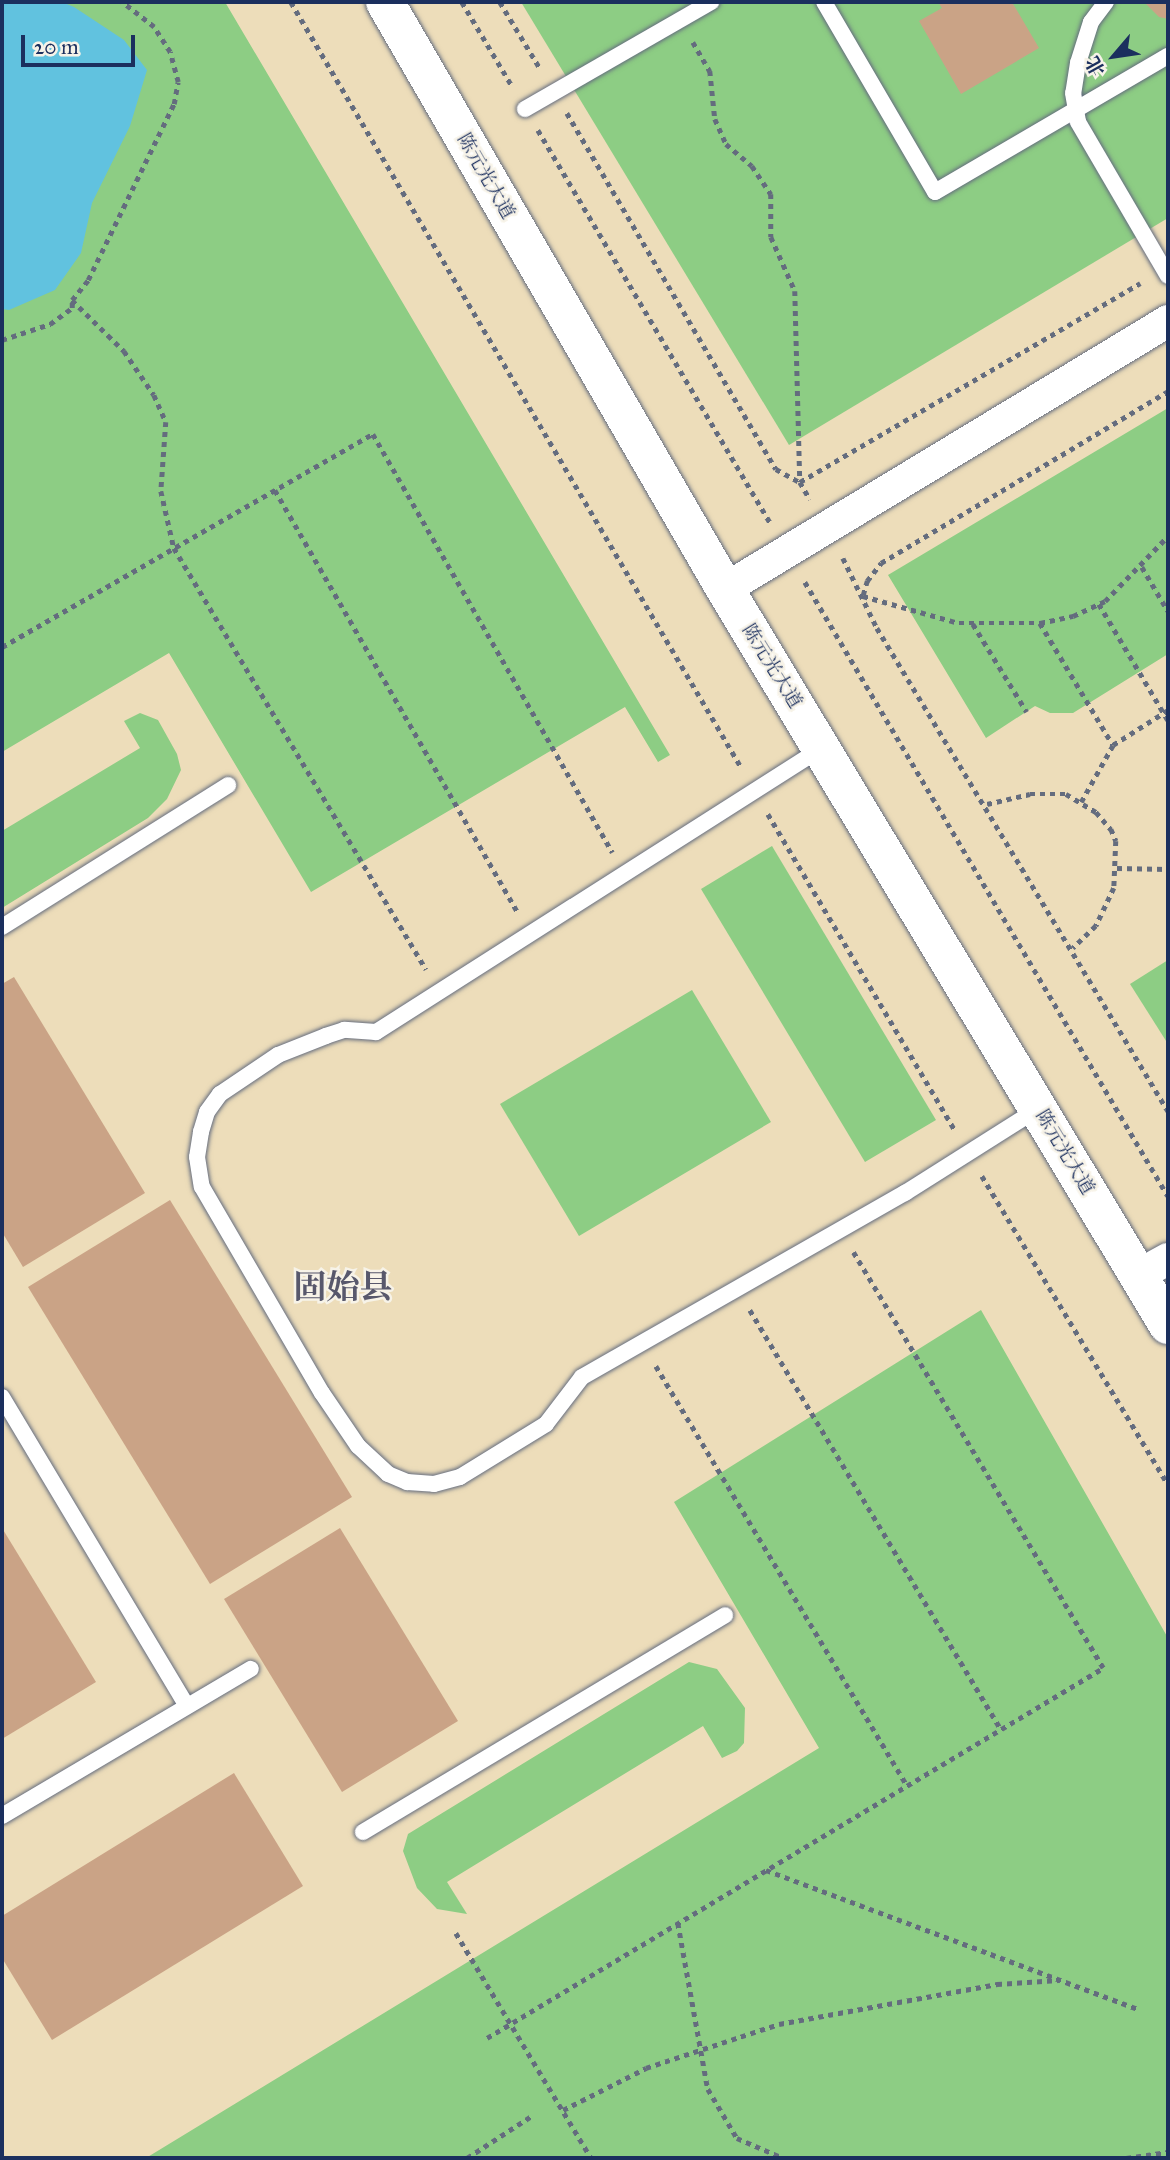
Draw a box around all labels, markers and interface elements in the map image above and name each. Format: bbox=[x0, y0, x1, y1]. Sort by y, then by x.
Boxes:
scale bar bbox=[24, 21, 138, 65]
north arrow bbox=[1079, 21, 1149, 91]
text: 20 m bbox=[34, 34, 79, 60]
text: 北 bbox=[1081, 53, 1110, 80]
street label: 陈元光大道 bbox=[452, 129, 520, 223]
street label: 陈元光大道 bbox=[737, 620, 807, 712]
street label: 陈元光大道 bbox=[1031, 1105, 1099, 1199]
district label: 固始县 bbox=[294, 1268, 392, 1308]

